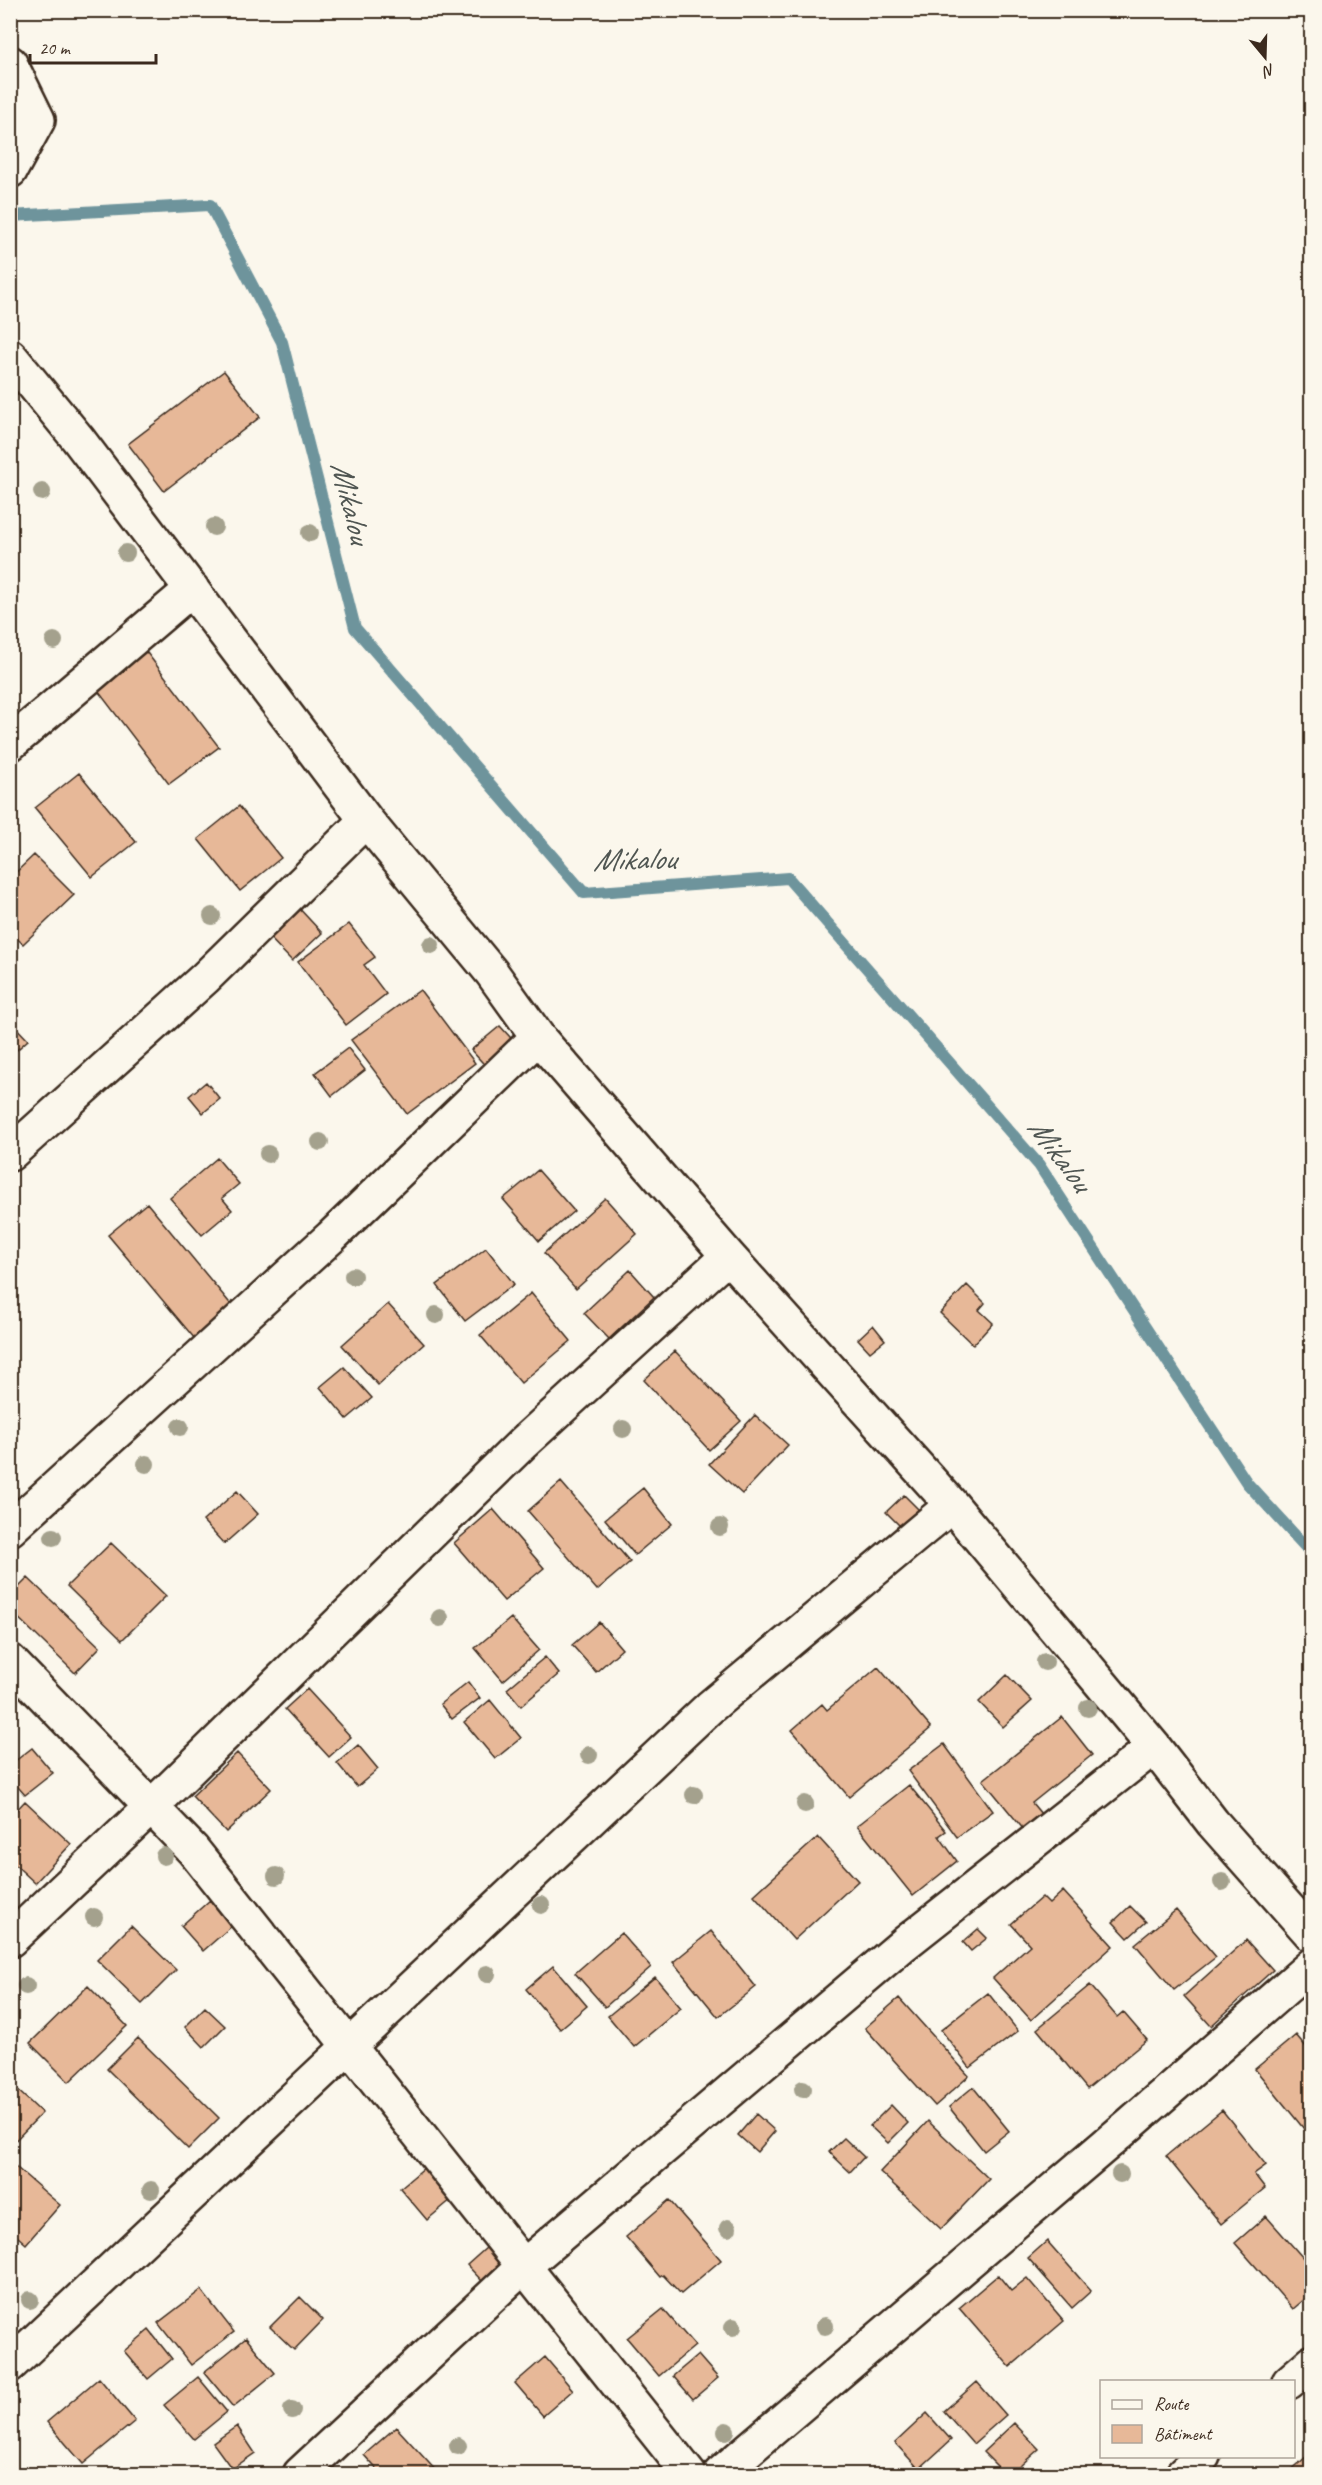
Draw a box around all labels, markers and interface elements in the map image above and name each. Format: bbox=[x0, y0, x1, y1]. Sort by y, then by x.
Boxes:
scale bar bbox=[30, 27, 156, 65]
north arrow bbox=[1235, 27, 1295, 87]
text: 20 m bbox=[39, 37, 72, 59]
text: N bbox=[1259, 59, 1277, 82]
water label: Mikalou bbox=[321, 457, 382, 552]
water label: Mikalou bbox=[592, 838, 681, 880]
water label: Mikalou bbox=[1019, 1109, 1104, 1203]
legend bbox=[1100, 2380, 1295, 2458]
text: Route bbox=[1154, 2393, 1189, 2415]
text: Bâtiment bbox=[1154, 2423, 1214, 2445]

